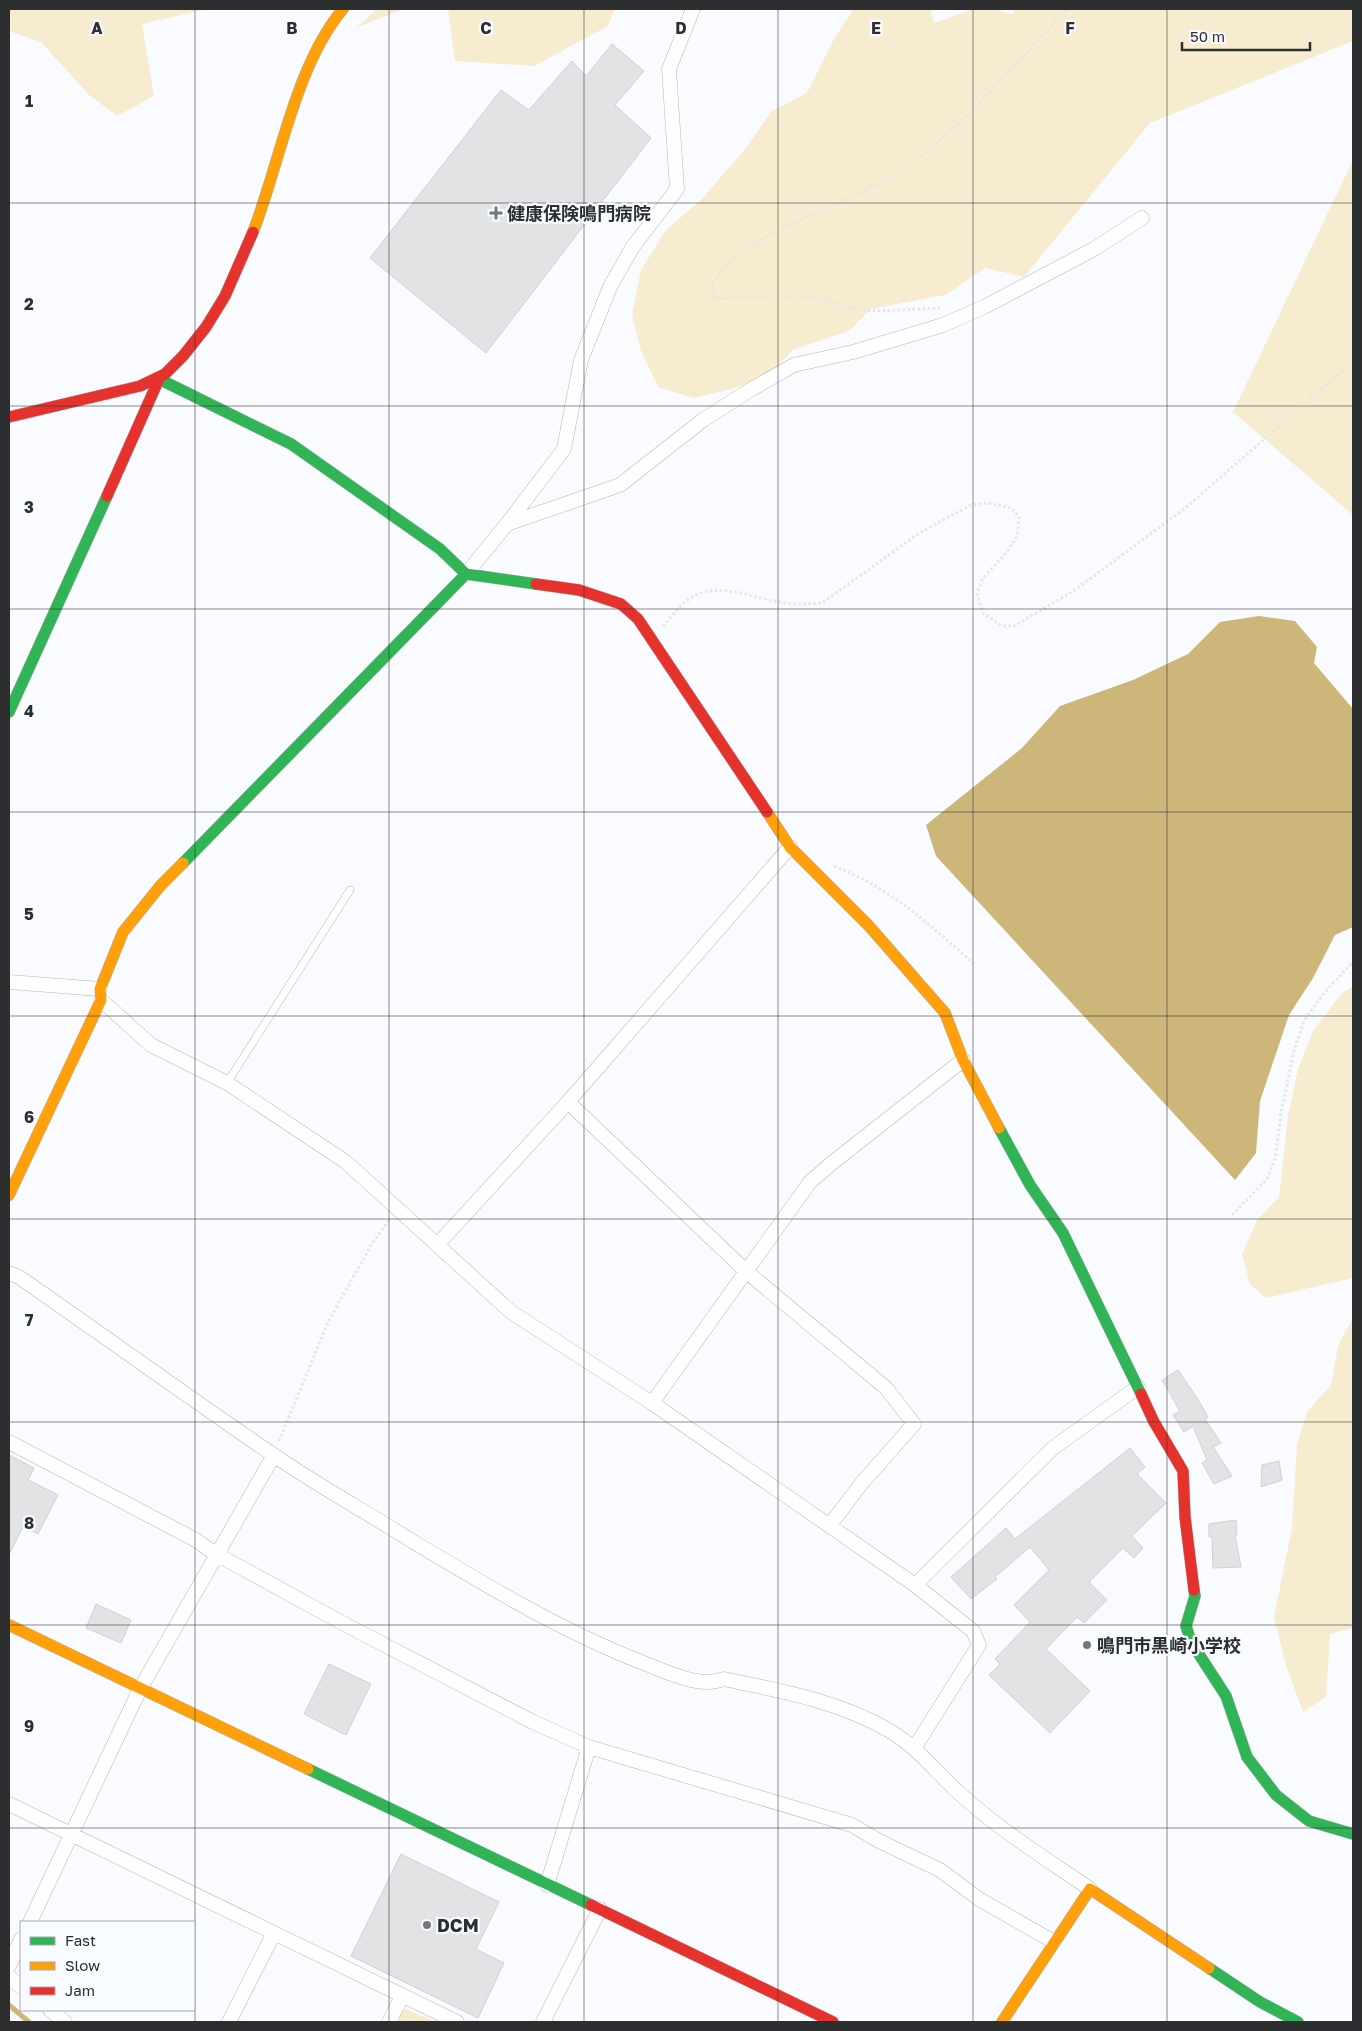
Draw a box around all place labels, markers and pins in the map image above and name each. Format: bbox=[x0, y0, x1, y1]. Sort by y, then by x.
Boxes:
place label: 健康保険鳴門病院 bbox=[507, 202, 651, 224]
marker: 健康保険鳴門病院 bbox=[489, 206, 503, 220]
place label: 鳴門市黒崎小学校 bbox=[1097, 1634, 1241, 1656]
marker: 鳴門市黒崎小学校 bbox=[1081, 1639, 1093, 1651]
place label: DCM bbox=[437, 1914, 479, 1936]
marker: DCM bbox=[421, 1919, 433, 1931]

